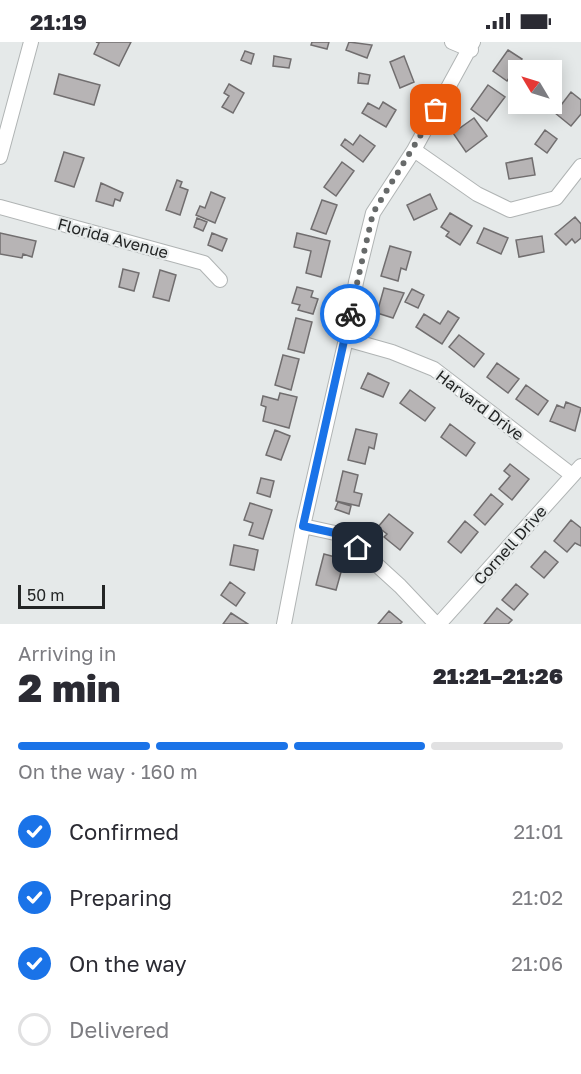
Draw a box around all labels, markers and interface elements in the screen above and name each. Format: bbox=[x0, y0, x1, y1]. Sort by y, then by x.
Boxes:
text: 21:19 bbox=[30, 8, 87, 35]
north arrow bbox=[508, 60, 562, 114]
map controls bbox=[508, 60, 562, 114]
pin bbox=[410, 84, 461, 135]
icon: bag bbox=[419, 93, 452, 126]
street label: Florida Avenue bbox=[55, 214, 171, 262]
courier bbox=[320, 284, 380, 344]
icon: bike bbox=[334, 298, 367, 331]
street label: Harvard Drive bbox=[432, 365, 528, 445]
street label: Cornell Drive bbox=[469, 501, 551, 589]
pin bbox=[332, 522, 383, 573]
icon: home bbox=[341, 531, 374, 564]
scale bar bbox=[18, 582, 105, 610]
text: 50 m bbox=[27, 585, 64, 605]
text: Arriving in bbox=[18, 641, 116, 665]
text: 21:21–21:26 bbox=[433, 662, 563, 689]
text: 2 min bbox=[18, 664, 121, 711]
text: On the way · 160 m bbox=[18, 759, 198, 783]
icon: check bbox=[18, 815, 51, 848]
text: Confirmed bbox=[69, 818, 179, 845]
text: 21:01 bbox=[514, 819, 563, 843]
icon: check bbox=[18, 881, 51, 914]
text: Preparing bbox=[69, 884, 172, 911]
text: 21:02 bbox=[512, 885, 563, 909]
icon: check bbox=[18, 947, 51, 980]
text: On the way bbox=[69, 950, 187, 977]
text: 21:06 bbox=[511, 951, 563, 975]
text: Delivered bbox=[69, 1016, 169, 1043]

